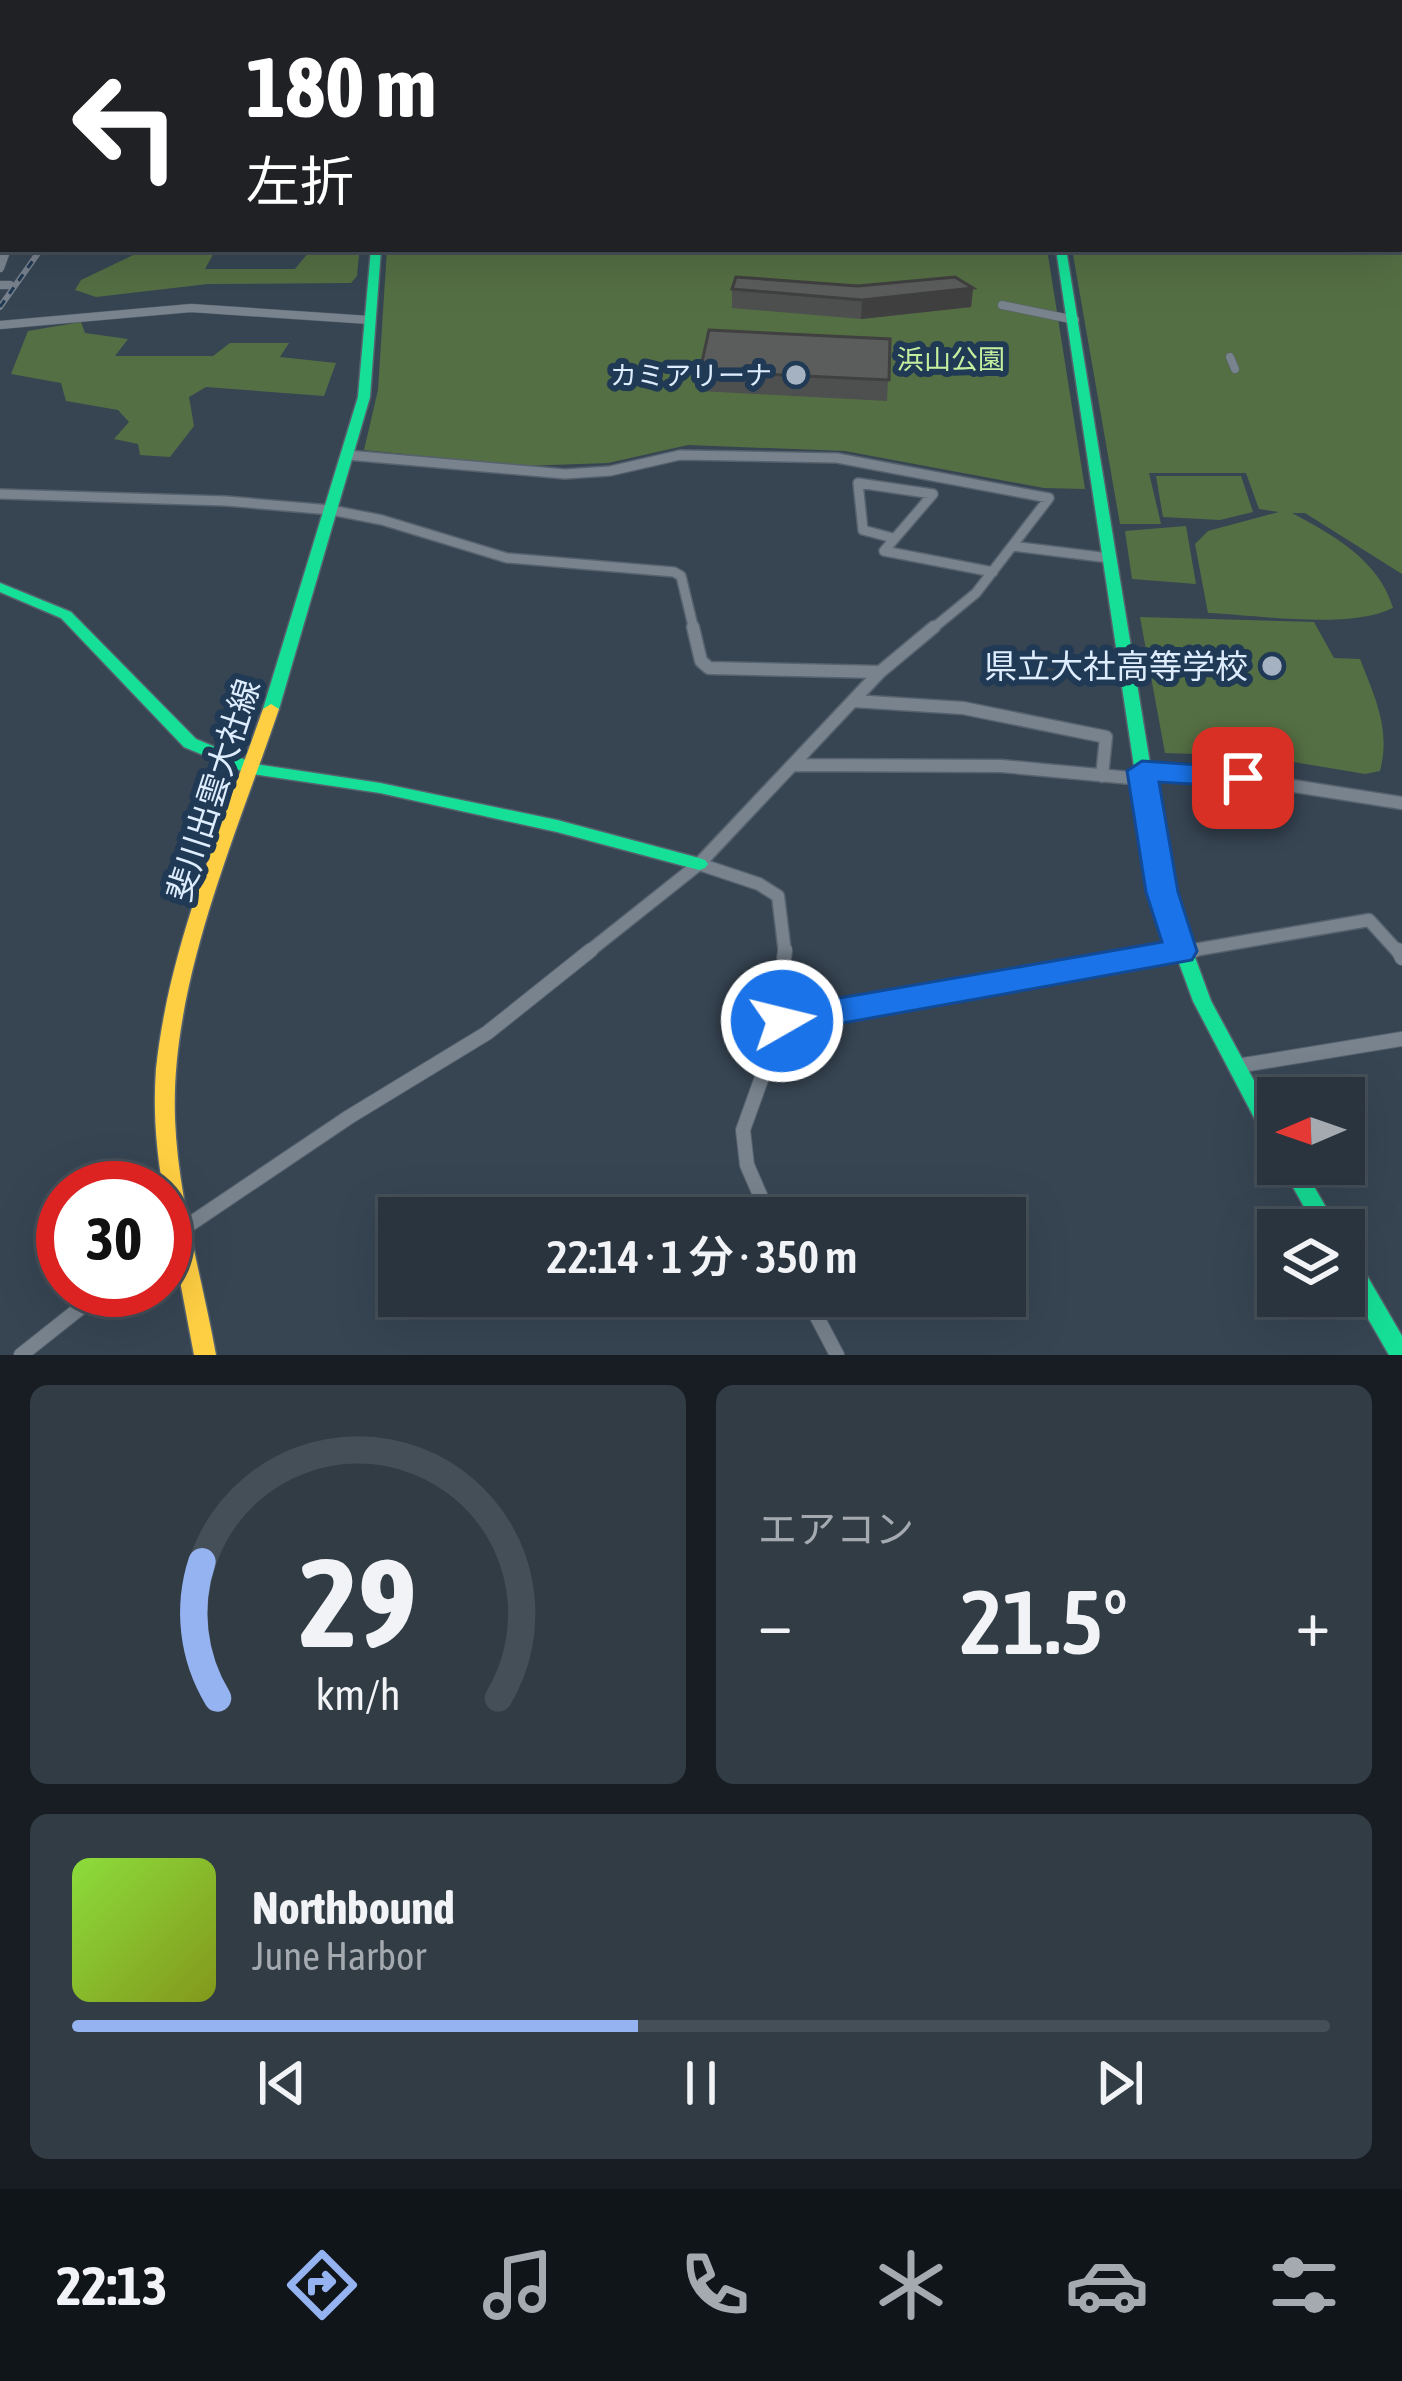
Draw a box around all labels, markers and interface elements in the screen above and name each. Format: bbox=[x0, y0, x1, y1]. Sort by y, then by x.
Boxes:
text: 180 m bbox=[246, 39, 436, 135]
icon: left bbox=[48, 48, 204, 204]
text: 左折 bbox=[246, 151, 354, 212]
park label: 浜山公園 bbox=[897, 344, 1005, 375]
place label: カミアリーナ bbox=[610, 360, 772, 391]
marker: カミアリーナ bbox=[783, 362, 809, 388]
place label: 県立大社高等学校 bbox=[984, 647, 1248, 685]
marker: 県立大社高等学校 bbox=[1259, 653, 1285, 679]
street label: 斐川出雲大社線 bbox=[159, 674, 267, 906]
pin bbox=[1192, 727, 1294, 829]
icon: arrive bbox=[1210, 745, 1276, 811]
position arrow bbox=[719, 958, 845, 1084]
north arrow bbox=[1257, 1077, 1365, 1185]
map controls bbox=[1257, 1077, 1365, 1317]
speed limit sign: 30 bbox=[36, 1161, 192, 1317]
button: layers bbox=[1257, 1209, 1365, 1317]
text: 22:14 · 1 分 · 350 m bbox=[547, 1231, 857, 1283]
text: エアコン bbox=[758, 1507, 914, 1551]
text: 29 bbox=[299, 1530, 417, 1673]
text: 21.5° bbox=[960, 1570, 1128, 1673]
text: − bbox=[758, 1584, 792, 1660]
text: + bbox=[1296, 1584, 1330, 1660]
text: km/h bbox=[315, 1669, 401, 1718]
text: Northbound bbox=[252, 1882, 455, 1934]
text: June Harbor bbox=[252, 1934, 426, 1978]
icon: previous bbox=[249, 2050, 315, 2116]
icon: pause bbox=[668, 2050, 734, 2116]
icon: next bbox=[1087, 2050, 1153, 2116]
icon: directions bbox=[280, 2243, 364, 2327]
icon: music bbox=[476, 2243, 560, 2327]
icon: phone bbox=[673, 2243, 757, 2327]
icon: climate bbox=[869, 2243, 953, 2327]
icon: car bbox=[1065, 2243, 1149, 2327]
icon: filters bbox=[1262, 2243, 1346, 2327]
text: 22:13 bbox=[56, 2255, 167, 2316]

